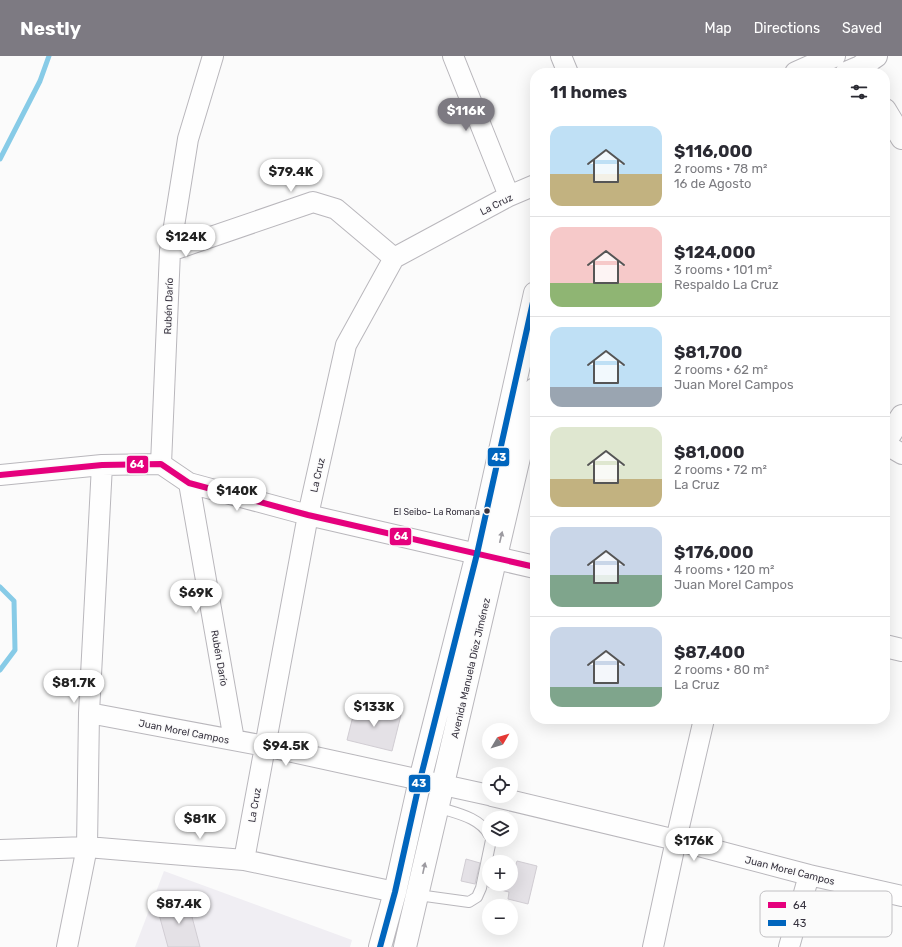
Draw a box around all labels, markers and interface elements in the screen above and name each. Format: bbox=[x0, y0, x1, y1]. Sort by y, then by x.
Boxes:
text: Nestly bbox=[20, 17, 81, 40]
text: Map bbox=[705, 20, 732, 37]
text: Directions bbox=[754, 20, 820, 37]
text: Saved bbox=[842, 20, 882, 37]
icon: filters bbox=[848, 81, 870, 103]
text: 11 homes bbox=[550, 82, 627, 102]
pin: $116K bbox=[438, 98, 494, 132]
text: $116K bbox=[447, 103, 485, 118]
text: $116,000 bbox=[674, 141, 753, 161]
icon: home bbox=[582, 142, 630, 190]
pin: $79.4K bbox=[258, 159, 324, 193]
text: 2 rooms · 78 m² bbox=[674, 161, 768, 176]
text: $79.4K bbox=[269, 164, 313, 179]
text: 16 de Agosto bbox=[674, 176, 751, 191]
street label: La Cruz bbox=[478, 192, 515, 218]
pin: $124K bbox=[158, 224, 214, 258]
text: $124K bbox=[165, 229, 207, 244]
text: $124,000 bbox=[674, 242, 756, 262]
icon: home bbox=[582, 243, 630, 291]
text: 3 rooms · 101 m² bbox=[674, 262, 772, 277]
street label: Rubén Darío bbox=[162, 277, 176, 335]
text: Respaldo La Cruz bbox=[674, 277, 779, 292]
text: $81,700 bbox=[674, 342, 742, 362]
icon: home bbox=[582, 343, 630, 391]
text: 2 rooms · 62 m² bbox=[674, 362, 768, 377]
text: Juan Morel Campos bbox=[674, 377, 794, 392]
text: $81,000 bbox=[674, 442, 745, 462]
icon: home bbox=[582, 443, 630, 491]
line badge: 43 bbox=[487, 447, 510, 467]
text: 43 bbox=[492, 451, 506, 464]
line badge: 64 bbox=[126, 455, 149, 474]
street label: La Cruz bbox=[308, 457, 328, 494]
text: 64 bbox=[130, 458, 145, 471]
text: 2 rooms · 72 m² bbox=[674, 462, 767, 477]
text: La Cruz bbox=[674, 477, 720, 492]
pin: $140K bbox=[209, 478, 265, 512]
text: $140K bbox=[216, 483, 258, 498]
marker: El Seibo- La Romana bbox=[482, 506, 492, 516]
place label: El Seibo- La Romana bbox=[394, 507, 480, 517]
line badge: 64 bbox=[389, 527, 412, 546]
text: 64 bbox=[394, 530, 409, 543]
one-way arrow bbox=[499, 531, 505, 543]
text: $176,000 bbox=[674, 542, 753, 562]
icon: home bbox=[582, 543, 630, 591]
text: 4 rooms · 120 m² bbox=[674, 562, 774, 577]
text: Juan Morel Campos bbox=[674, 577, 794, 592]
pin: $69K bbox=[172, 580, 220, 614]
text: $69K bbox=[179, 585, 213, 600]
street label: Avenida Manuela Díez Jiménez bbox=[449, 597, 493, 740]
street label: Rubén Darío bbox=[208, 629, 230, 688]
text: $87,400 bbox=[674, 642, 745, 662]
icon: home bbox=[582, 643, 630, 691]
text: 2 rooms · 80 m² bbox=[674, 662, 769, 677]
pin: $81.7K bbox=[41, 670, 107, 704]
text: $81.7K bbox=[52, 675, 96, 690]
text: La Cruz bbox=[674, 677, 720, 692]
pin: $133K bbox=[346, 694, 402, 728]
text: $133K bbox=[354, 699, 394, 714]
street label: Juan Morel Campos bbox=[137, 717, 230, 747]
north arrow bbox=[482, 723, 518, 759]
map controls bbox=[482, 723, 518, 935]
pin: $94.5K bbox=[253, 733, 319, 767]
text: $94.5K bbox=[263, 738, 309, 753]
button: locate bbox=[482, 767, 518, 803]
line badge: 43 bbox=[408, 774, 431, 793]
text: 43 bbox=[412, 777, 426, 790]
street label: La Cruz bbox=[246, 787, 264, 824]
pin: $81K bbox=[176, 806, 224, 840]
text: $81K bbox=[184, 811, 216, 826]
button: layers bbox=[482, 811, 518, 847]
pin: $176K bbox=[666, 828, 722, 862]
text: $176K bbox=[674, 833, 714, 848]
street label: Juan Morel Campos bbox=[744, 854, 836, 888]
button: + bbox=[482, 855, 518, 891]
one-way arrow bbox=[421, 862, 427, 874]
pin: $87.4K bbox=[146, 891, 212, 925]
legend bbox=[760, 891, 892, 937]
text: $87.4K bbox=[156, 896, 202, 911]
button: − bbox=[482, 899, 518, 935]
text: 64 bbox=[793, 899, 807, 912]
text: 43 bbox=[793, 917, 807, 930]

